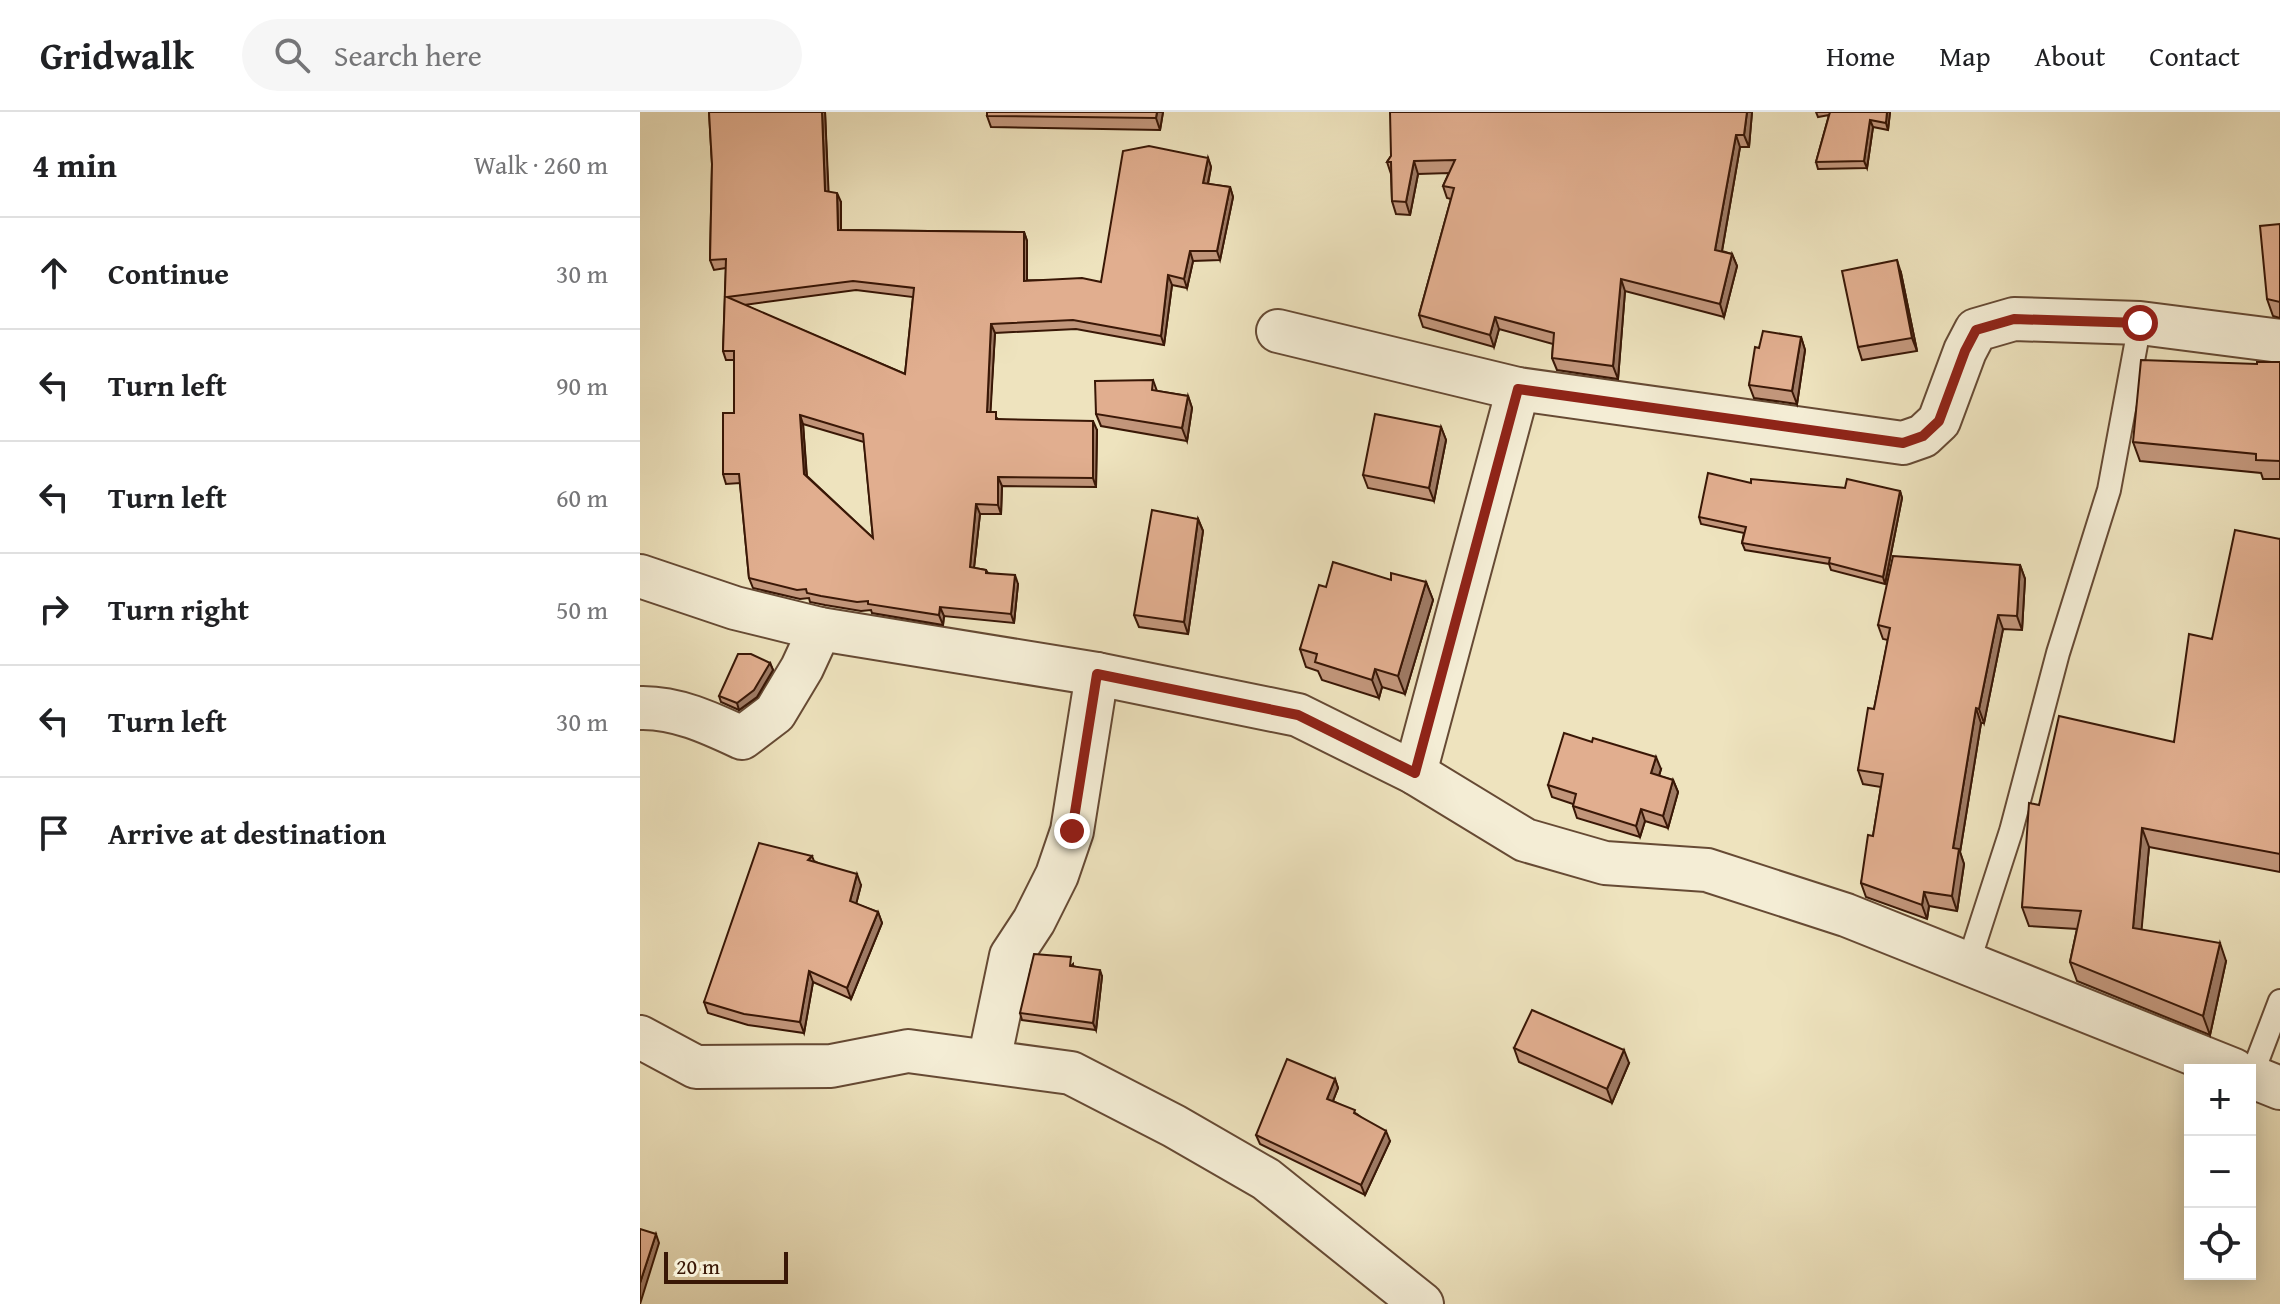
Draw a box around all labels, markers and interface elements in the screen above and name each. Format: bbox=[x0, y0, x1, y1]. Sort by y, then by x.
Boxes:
search box bbox=[242, 19, 802, 91]
text: Gridwalk bbox=[40, 27, 194, 83]
icon: search bbox=[270, 33, 314, 77]
text: Search here bbox=[334, 33, 482, 77]
text: Home bbox=[1826, 35, 1895, 76]
text: Map bbox=[1939, 35, 1991, 76]
text: About bbox=[2035, 35, 2105, 76]
text: Contact bbox=[2149, 35, 2240, 76]
text: 4 min bbox=[32, 140, 117, 189]
text: Walk · 260 m bbox=[474, 145, 608, 184]
icon: ahead bbox=[32, 251, 76, 295]
text: Continue bbox=[108, 251, 229, 295]
text: 30 m bbox=[556, 254, 608, 293]
route start bbox=[2122, 305, 2158, 341]
icon: left bbox=[32, 363, 76, 407]
text: Turn left bbox=[108, 363, 227, 407]
text: 90 m bbox=[556, 366, 608, 405]
icon: left bbox=[32, 475, 76, 519]
text: Turn left bbox=[108, 475, 227, 519]
text: 60 m bbox=[556, 478, 608, 517]
icon: right bbox=[32, 587, 76, 631]
text: Turn right bbox=[108, 587, 249, 631]
text: 50 m bbox=[556, 590, 608, 629]
icon: left bbox=[32, 699, 76, 743]
text: Turn left bbox=[108, 699, 227, 743]
text: 30 m bbox=[556, 702, 608, 741]
icon: arrive bbox=[32, 811, 76, 855]
text: Arrive at destination bbox=[108, 811, 386, 855]
route end bbox=[1054, 813, 1090, 849]
map controls bbox=[2184, 1064, 2256, 1280]
button: + bbox=[2184, 1064, 2256, 1136]
button: − bbox=[2184, 1136, 2256, 1208]
button: locate bbox=[2184, 1208, 2256, 1280]
scale bar bbox=[664, 1248, 788, 1284]
text: 20 m bbox=[676, 1250, 720, 1282]

